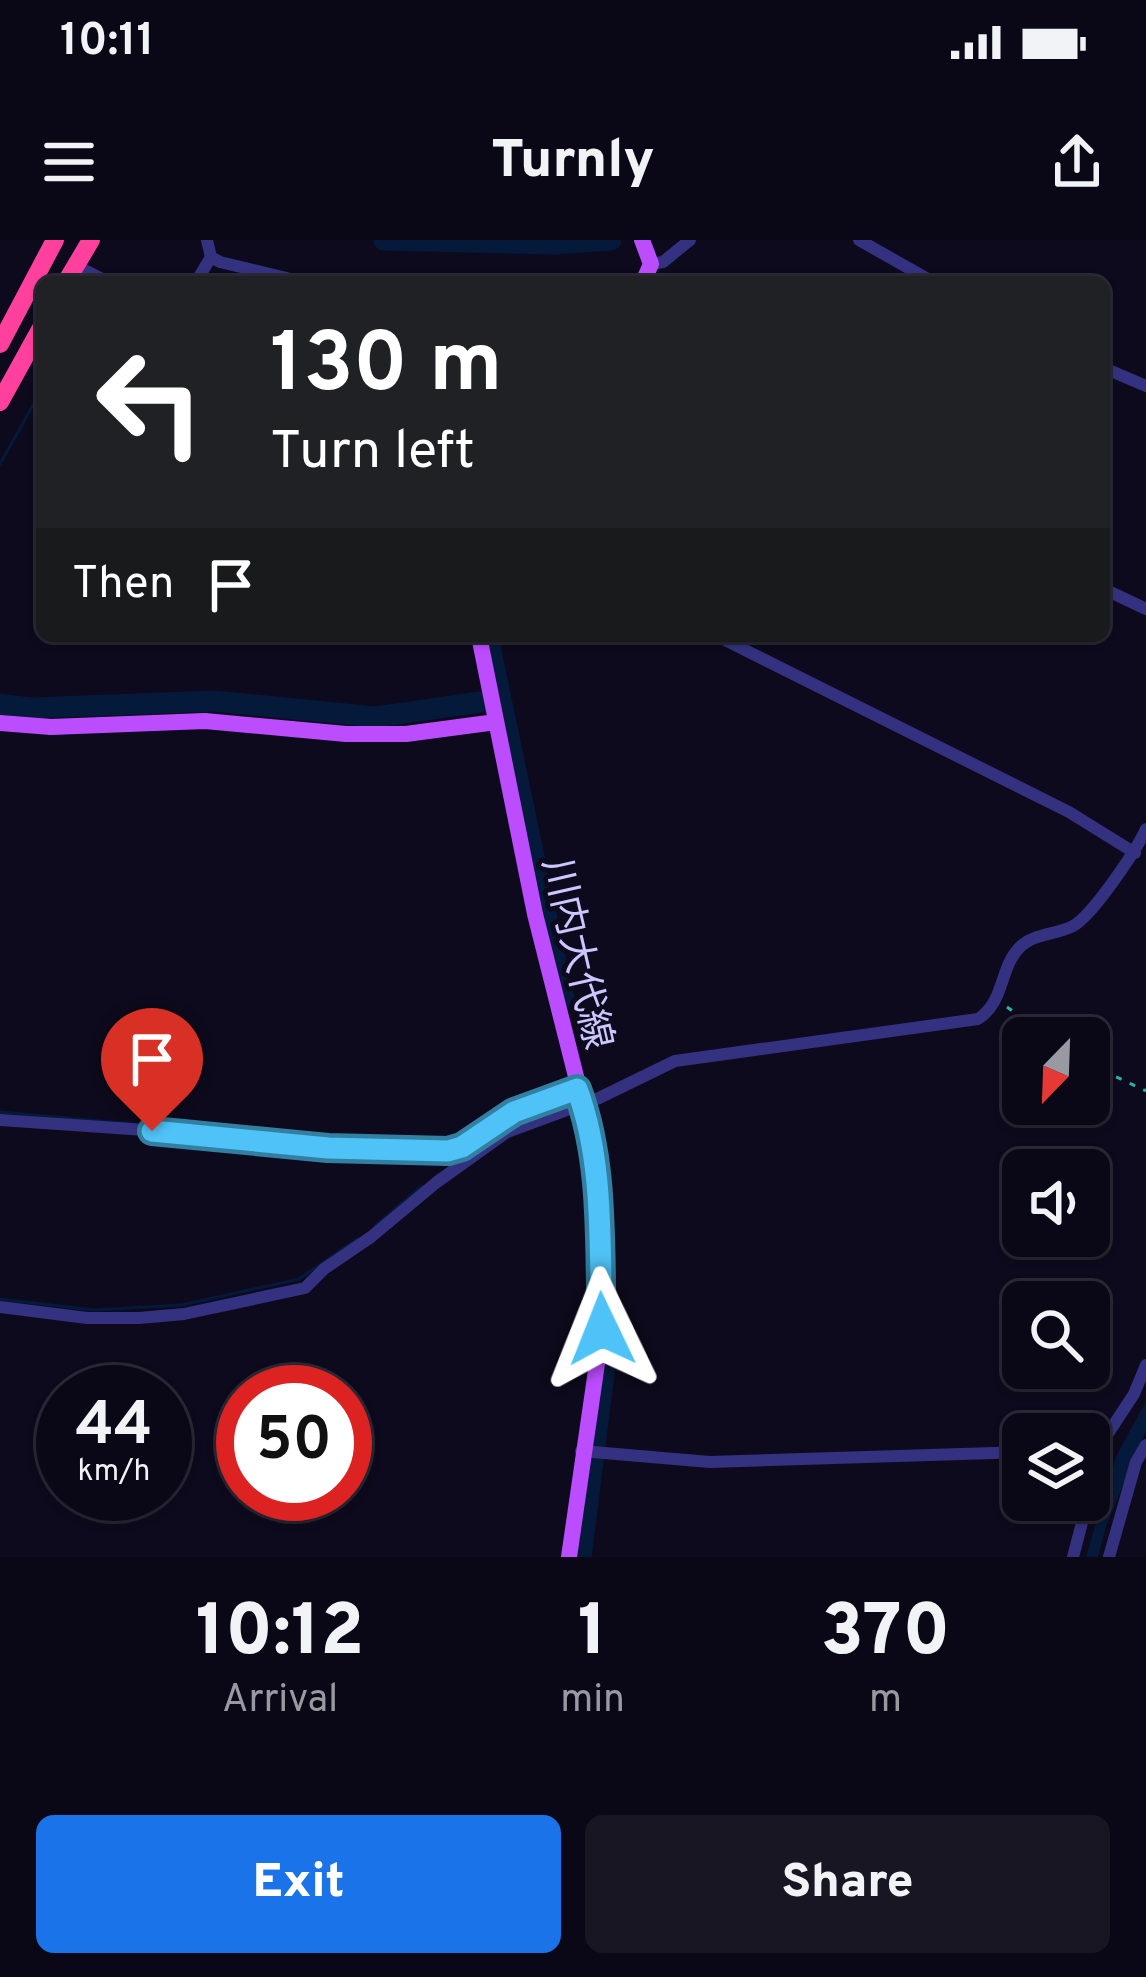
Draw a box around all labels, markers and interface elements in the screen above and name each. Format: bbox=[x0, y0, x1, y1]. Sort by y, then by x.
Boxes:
text: 10:11 bbox=[60, 14, 155, 71]
text: Turnly bbox=[491, 128, 655, 197]
icon: menu bbox=[36, 129, 102, 195]
icon: share bbox=[1044, 129, 1110, 195]
text: 130 m bbox=[270, 315, 502, 421]
icon: left bbox=[72, 324, 228, 480]
text: Turn left bbox=[270, 419, 475, 488]
icon: arrive bbox=[198, 552, 264, 618]
text: Then bbox=[72, 557, 174, 614]
street label: 川内大代線 bbox=[529, 853, 620, 1055]
pin bbox=[101, 1008, 203, 1131]
north arrow bbox=[1002, 1017, 1110, 1125]
map controls bbox=[1002, 1017, 1110, 1521]
icon: arrive bbox=[119, 1026, 185, 1092]
button: sound bbox=[1002, 1149, 1110, 1257]
position arrow bbox=[539, 1266, 665, 1392]
button: search bbox=[1002, 1281, 1110, 1389]
speed limit sign: 50 bbox=[216, 1365, 372, 1521]
text: 44 bbox=[75, 1390, 153, 1466]
button: layers bbox=[1002, 1413, 1110, 1521]
text: km/h bbox=[78, 1454, 150, 1491]
text: 10:12 bbox=[196, 1589, 364, 1681]
text: 1 bbox=[578, 1589, 607, 1681]
text: 370 bbox=[821, 1589, 950, 1681]
text: Arrival bbox=[222, 1677, 338, 1726]
text: min bbox=[560, 1677, 625, 1726]
text: m bbox=[869, 1677, 902, 1726]
button: Exit bbox=[36, 1815, 561, 1953]
button: Share bbox=[585, 1815, 1110, 1953]

